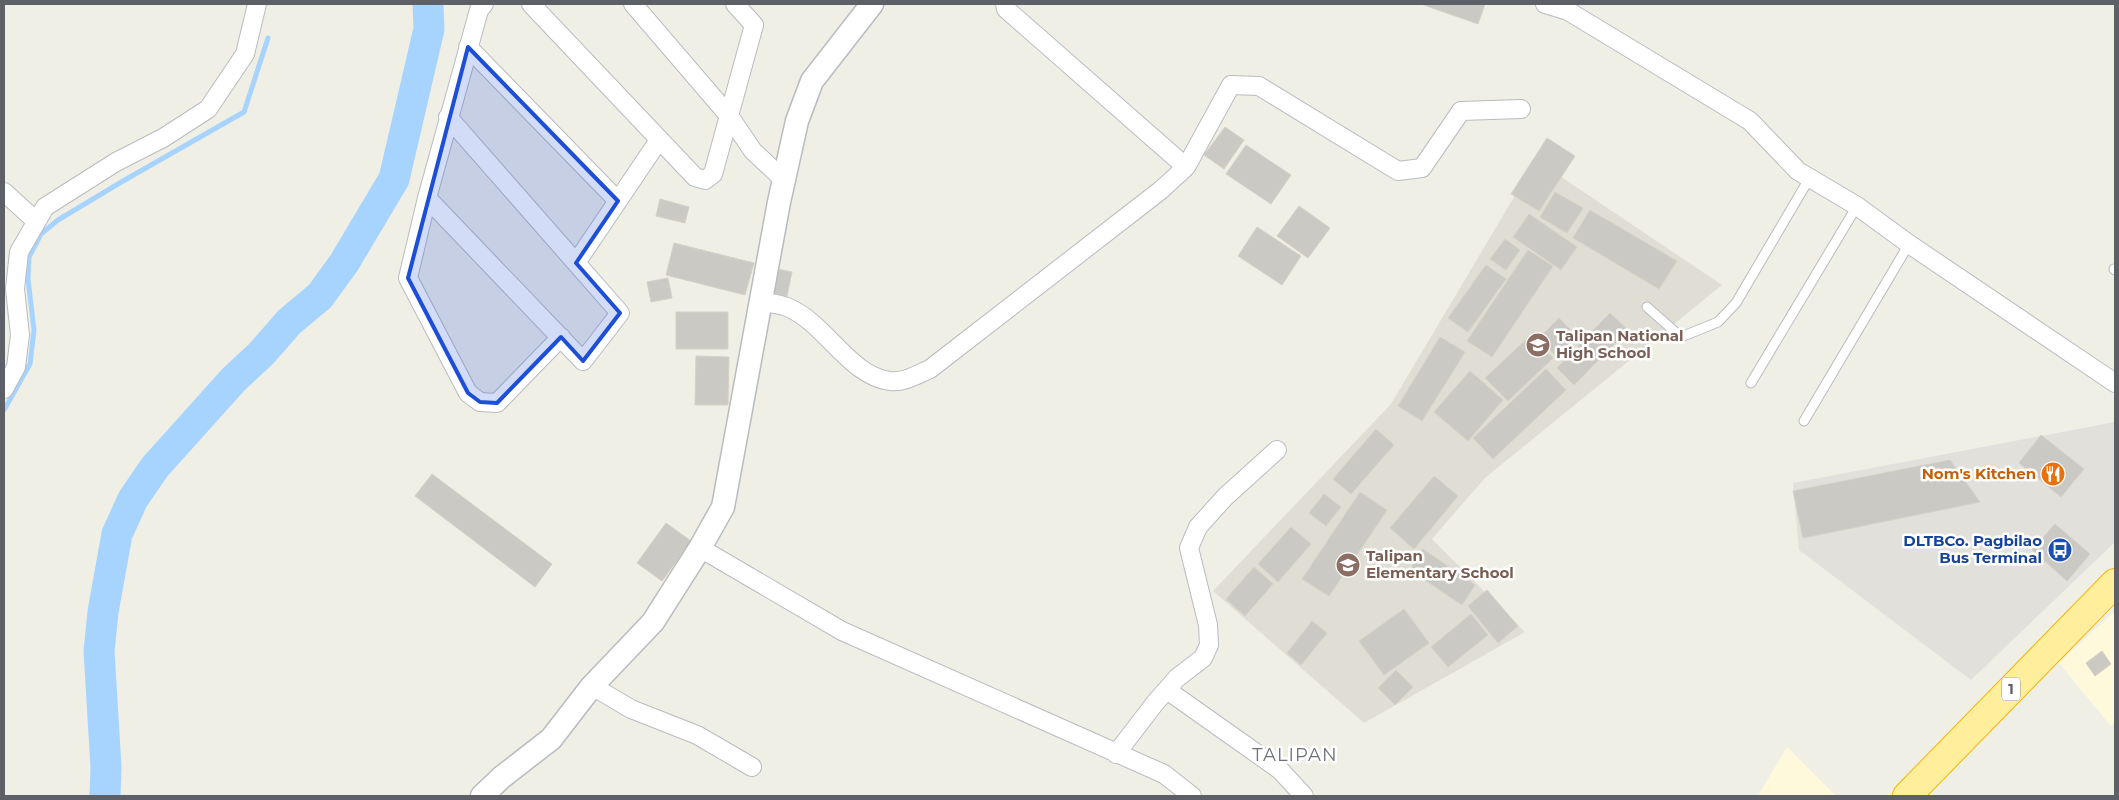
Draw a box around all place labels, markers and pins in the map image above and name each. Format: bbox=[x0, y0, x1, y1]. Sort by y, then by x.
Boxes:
place label: Talipan National High School bbox=[1556, 326, 1684, 362]
school or university icon: Talipan National High School bbox=[1525, 332, 1551, 358]
restaurant icon: Nom's Kitchen bbox=[2040, 461, 2066, 487]
place label: Nom's Kitchen bbox=[1922, 464, 2036, 483]
place label: DLTBCo. Pagbilao Bus Terminal bbox=[1903, 531, 2042, 567]
bus stop icon: DLTBCo. Pagbilao Bus Terminal bbox=[2047, 537, 2073, 563]
place label: Talipan Elementary School bbox=[1366, 546, 1514, 582]
school or university icon: Talipan Elementary School bbox=[1335, 552, 1361, 578]

